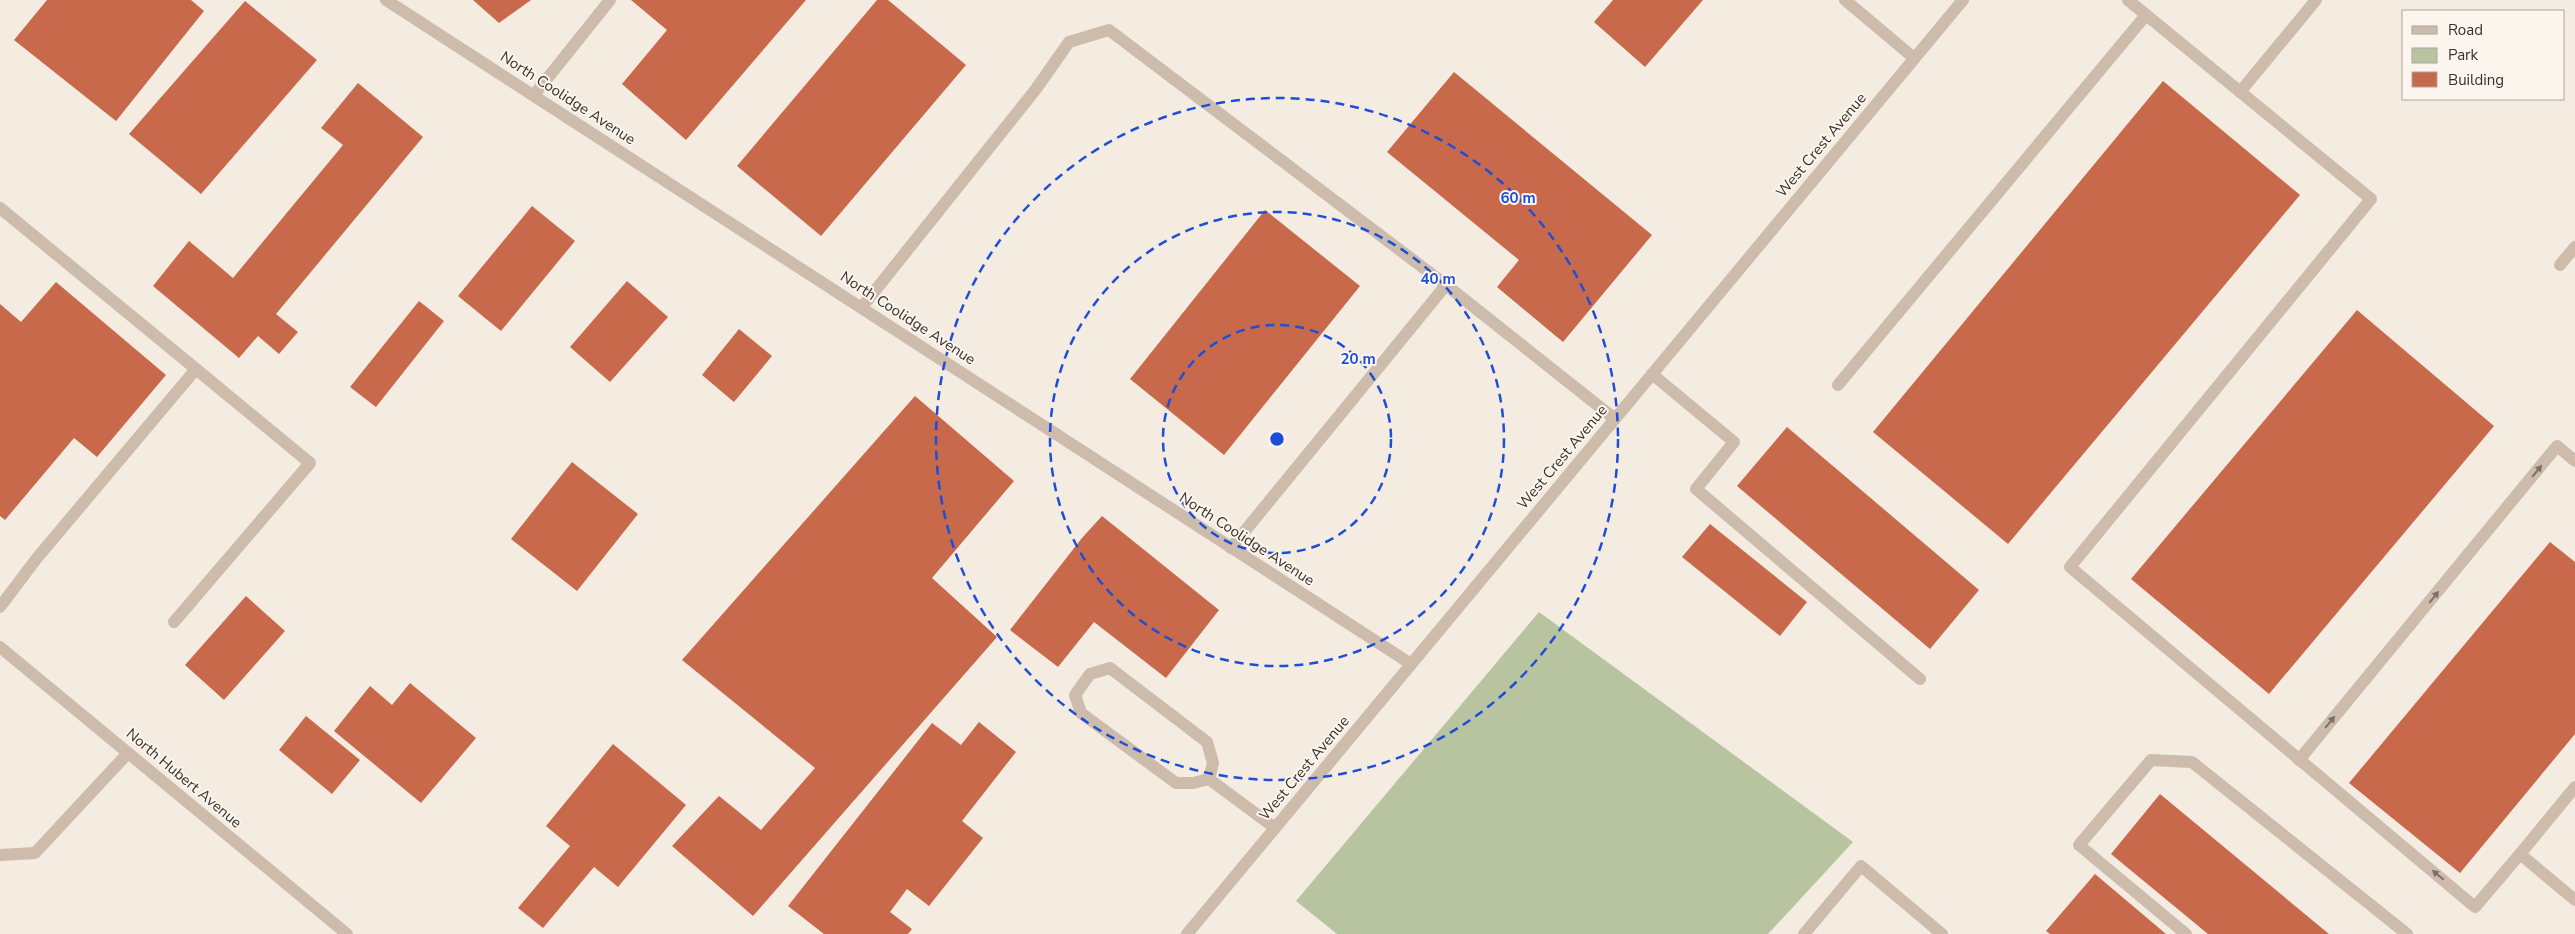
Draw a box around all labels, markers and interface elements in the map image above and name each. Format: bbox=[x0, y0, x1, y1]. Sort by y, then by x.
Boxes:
legend bbox=[2402, 10, 2565, 100]
text: Road bbox=[2448, 20, 2483, 40]
text: Park bbox=[2448, 45, 2478, 65]
street label: North Coolidge Avenue bbox=[497, 47, 639, 149]
text: Building bbox=[2448, 70, 2504, 90]
street label: West Crest Avenue bbox=[1771, 89, 1871, 201]
text: 60 m bbox=[1500, 188, 1536, 208]
street label: North Coolidge Avenue bbox=[837, 267, 979, 369]
text: 40 m bbox=[1420, 269, 1456, 289]
text: 20 m bbox=[1340, 349, 1376, 369]
street label: West Crest Avenue bbox=[1512, 401, 1612, 513]
centre of rings bbox=[1268, 430, 1286, 448]
one-way arrow bbox=[2531, 465, 2542, 478]
street label: North Coolidge Avenue bbox=[1176, 488, 1318, 590]
one-way arrow bbox=[2428, 590, 2439, 603]
street label: West Crest Avenue bbox=[1254, 712, 1354, 824]
one-way arrow bbox=[2325, 716, 2336, 729]
street label: North Hubert Avenue bbox=[122, 724, 246, 832]
one-way arrow bbox=[2432, 870, 2445, 881]

